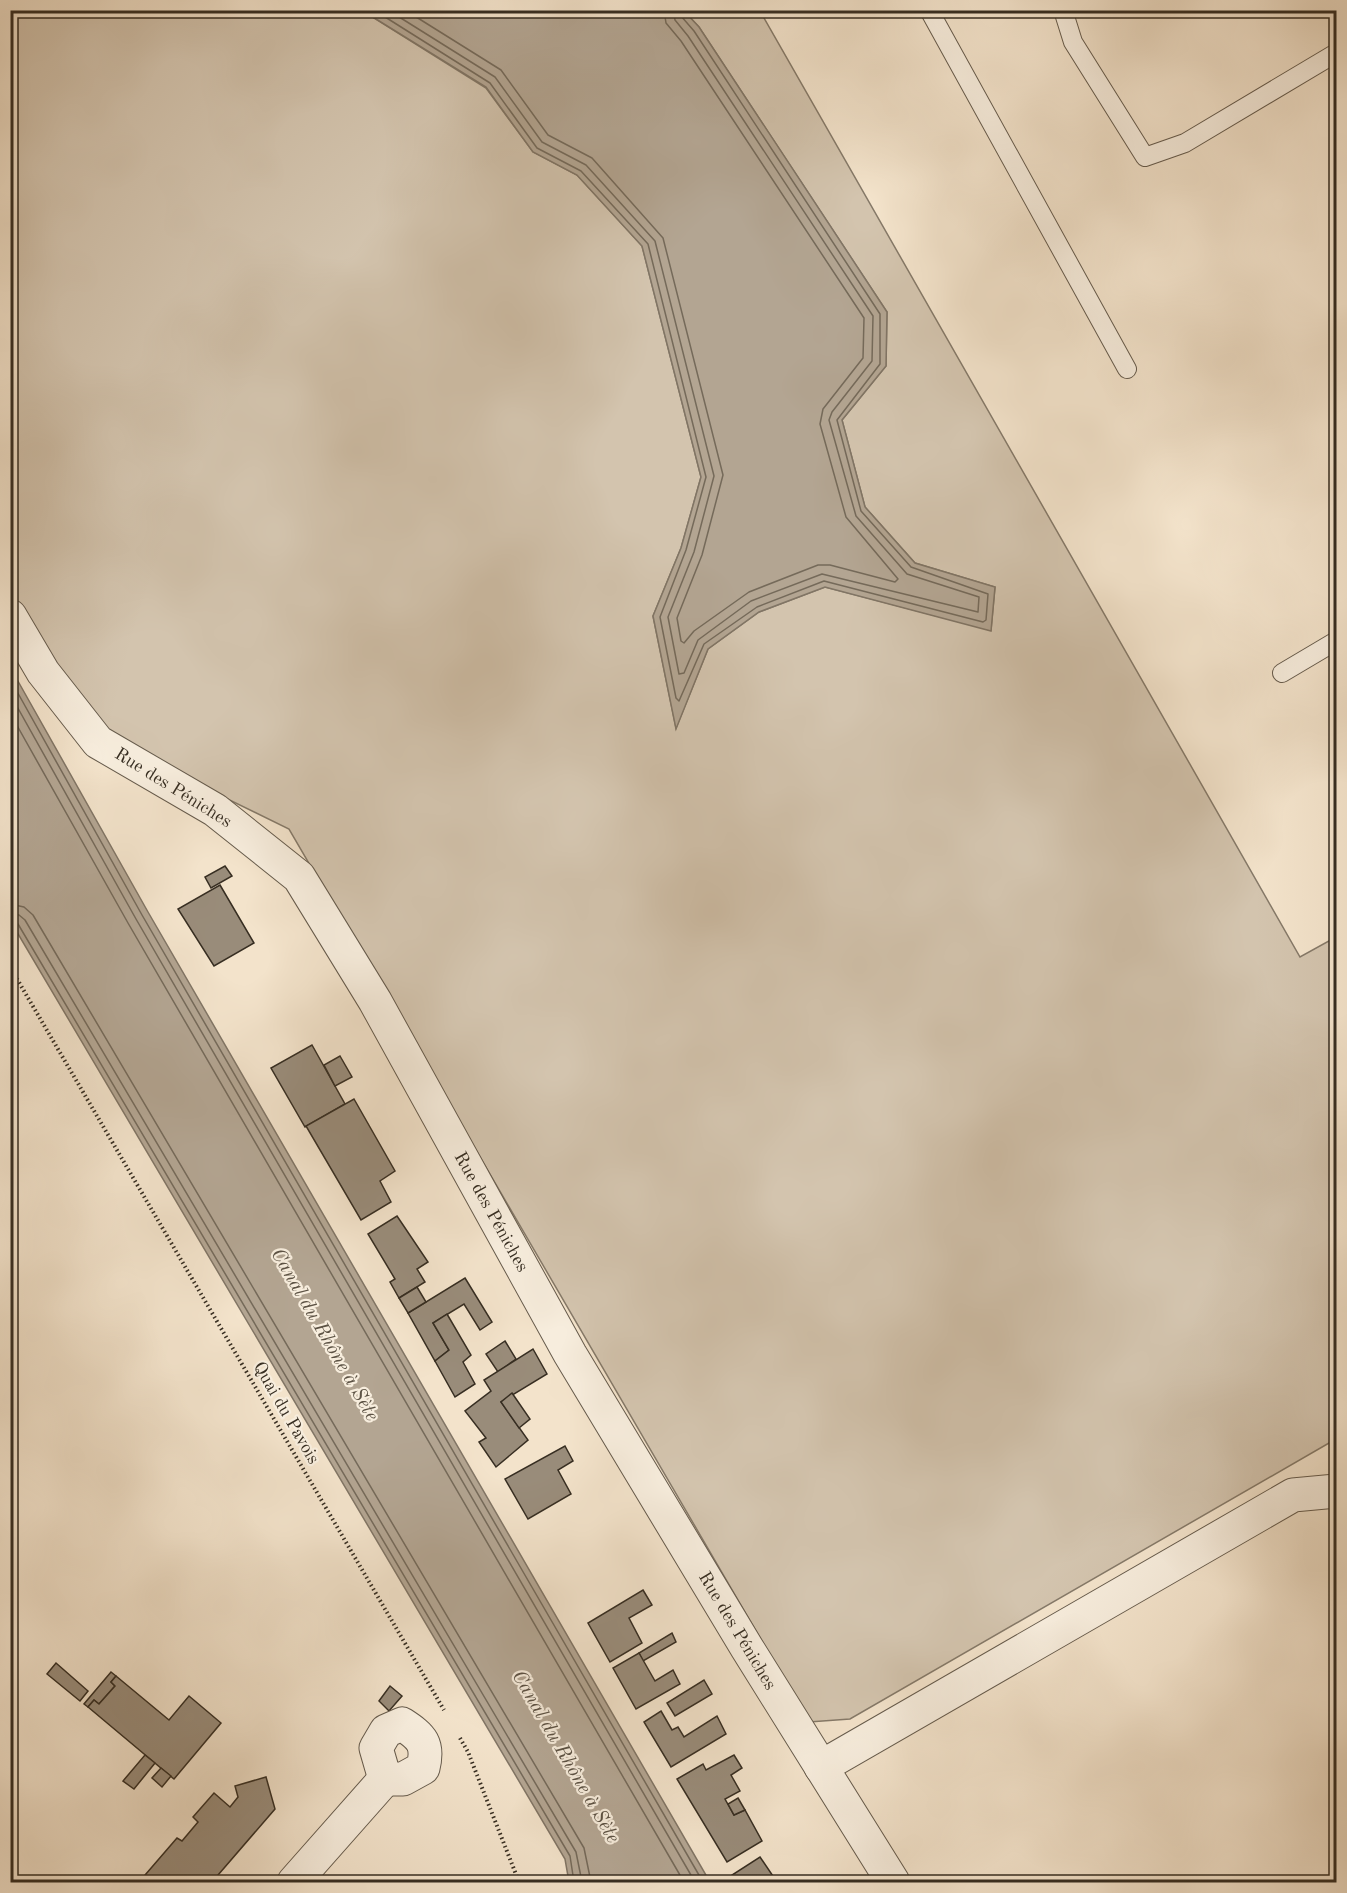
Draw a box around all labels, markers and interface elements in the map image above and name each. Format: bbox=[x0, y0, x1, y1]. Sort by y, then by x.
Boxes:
street label: Rue des Péniches bbox=[111, 745, 235, 831]
street label: Rue des Péniches bbox=[451, 1149, 532, 1275]
water label: Canal du Rhône à Sète bbox=[266, 1245, 382, 1425]
street label: Quai du Pavois bbox=[249, 1359, 323, 1467]
street label: Rue des Péniches bbox=[695, 1569, 779, 1693]
water label: Canal du Rhône à Sète bbox=[507, 1667, 623, 1847]

